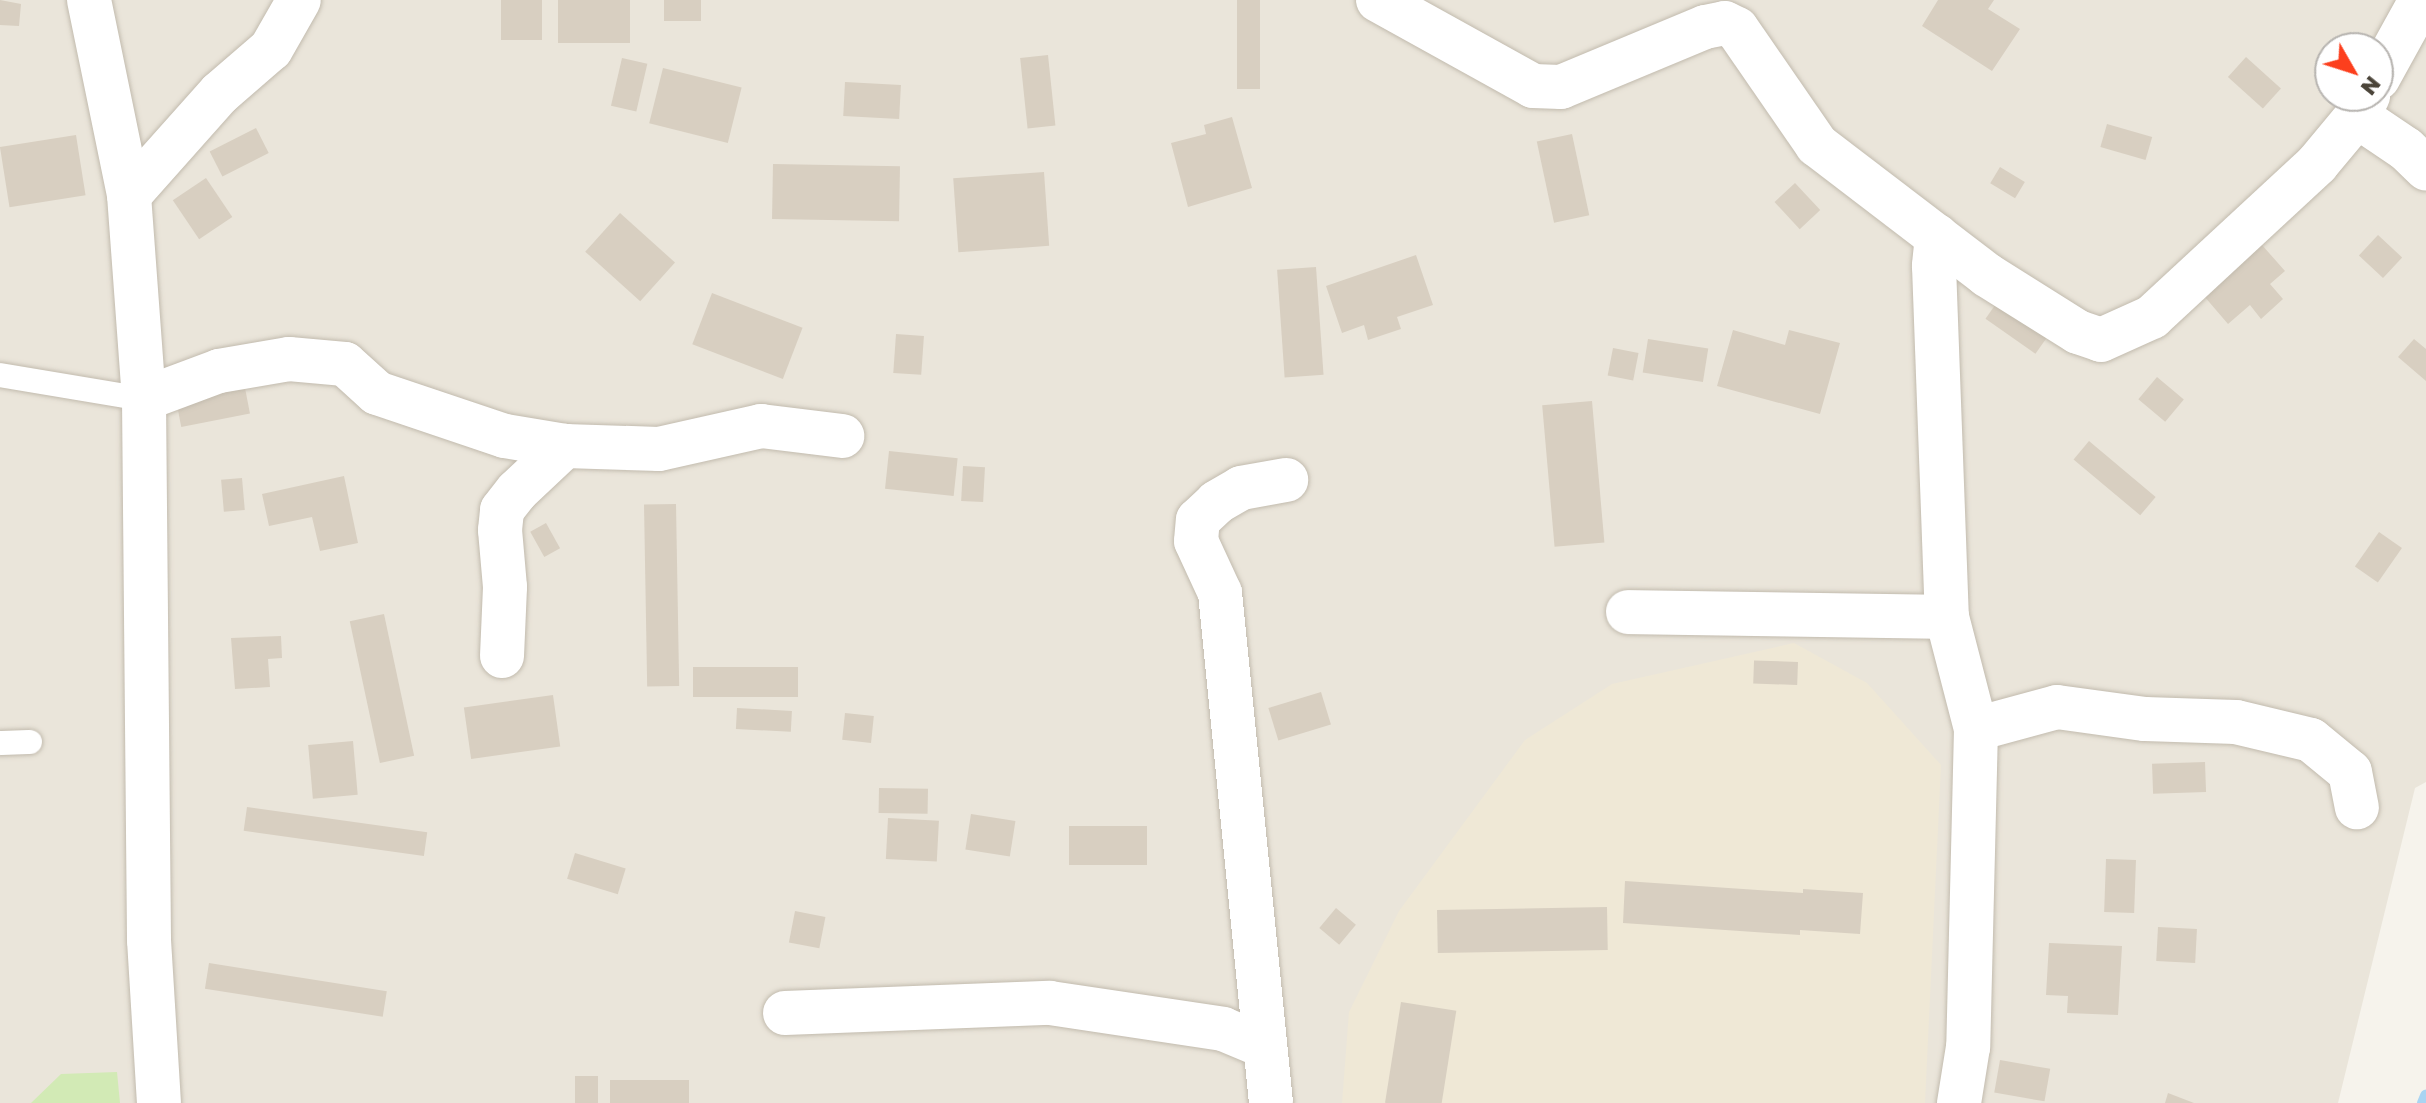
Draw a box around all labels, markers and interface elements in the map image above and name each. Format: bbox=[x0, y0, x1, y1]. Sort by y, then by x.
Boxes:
north arrow bbox=[2314, 32, 2394, 112]
text: N bbox=[2356, 71, 2387, 101]

